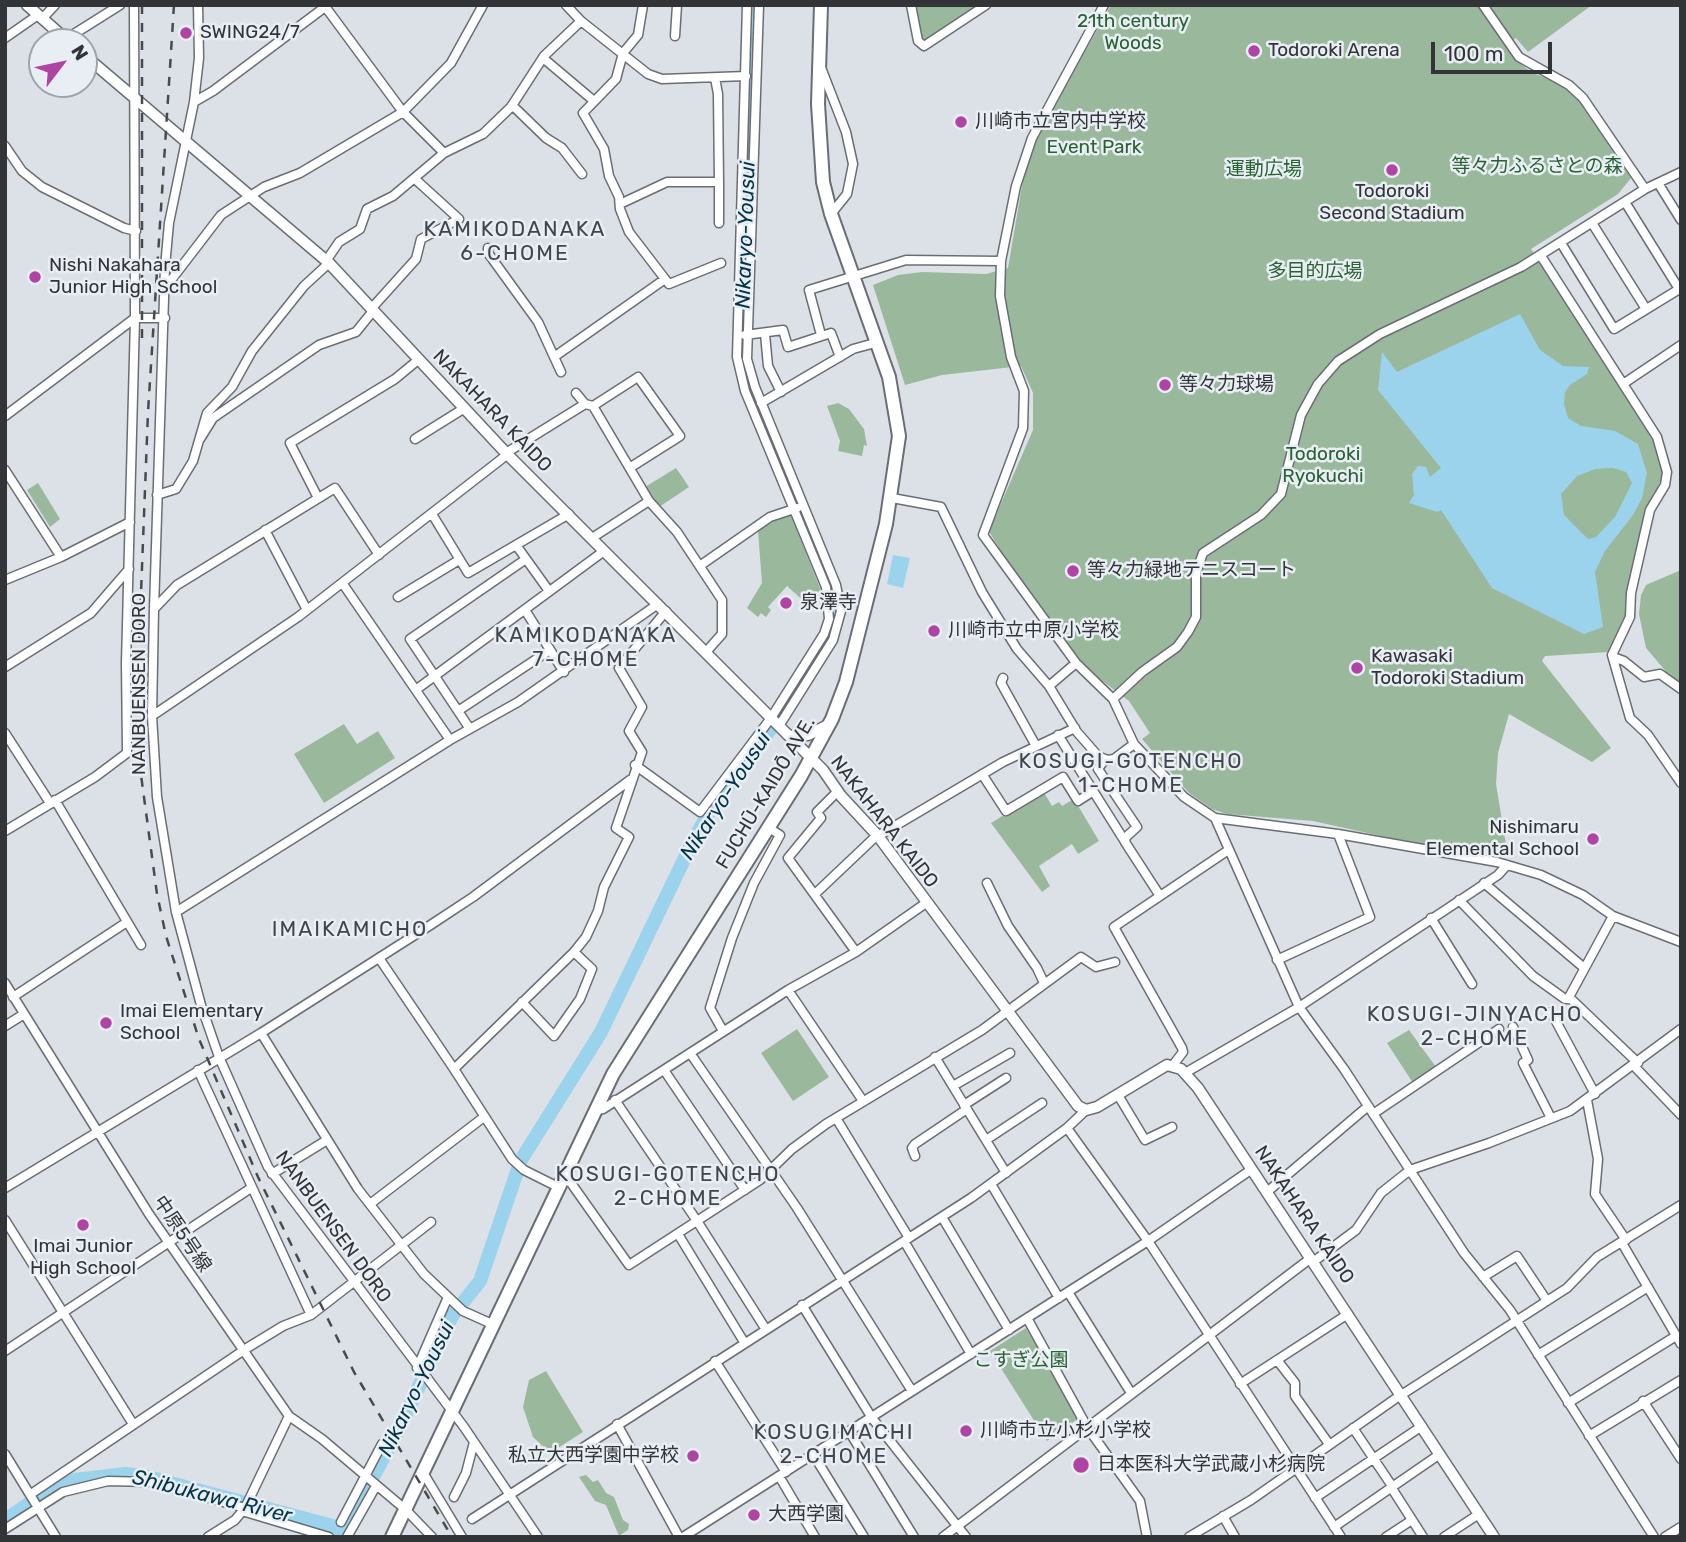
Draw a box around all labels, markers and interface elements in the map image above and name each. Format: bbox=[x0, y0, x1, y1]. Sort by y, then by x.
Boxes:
park label: 21th century Woods bbox=[1077, 11, 1189, 55]
place label: SWING24/7 bbox=[200, 22, 300, 44]
marker: SWING24/7 bbox=[178, 25, 194, 41]
north arrow bbox=[28, 28, 98, 98]
scale bar bbox=[1434, 28, 1555, 72]
place label: Todoroki Arena bbox=[1268, 40, 1400, 62]
text: N bbox=[66, 41, 93, 65]
text: 100 m bbox=[1444, 41, 1503, 66]
marker: Todoroki Arena bbox=[1246, 43, 1262, 59]
place label: 川崎市立宮内中学校 bbox=[975, 111, 1146, 133]
marker: 川崎市立宮内中学校 bbox=[953, 114, 969, 130]
park label: Event Park bbox=[1046, 137, 1142, 159]
park label: 等々力ふるさとの森 bbox=[1452, 156, 1622, 178]
park label: 運動広場 bbox=[1226, 159, 1302, 181]
water label: Nikaryo-Yousui bbox=[731, 161, 761, 309]
marker: Todoroki Second Stadium bbox=[1384, 162, 1400, 178]
place label: Todoroki Second Stadium bbox=[1319, 181, 1465, 225]
district label: KAMIKODANAKA 6-CHOME bbox=[425, 217, 605, 267]
place label: Nishi Nakahara Junior High School bbox=[49, 255, 217, 299]
park label: 多目的広場 bbox=[1268, 261, 1362, 283]
marker: Nishi Nakahara Junior High School bbox=[27, 269, 43, 285]
street label: NAKAHARA KAIDO bbox=[428, 345, 556, 477]
place label: 等々力球場 bbox=[1179, 374, 1274, 396]
marker: 等々力球場 bbox=[1157, 377, 1173, 393]
park label: Todoroki Ryokuchi bbox=[1282, 444, 1364, 488]
place label: 等々力緑地テニスコート bbox=[1087, 560, 1296, 582]
marker: 等々力緑地テニスコート bbox=[1065, 563, 1081, 579]
place label: 泉澤寺 bbox=[800, 592, 857, 614]
street label: NANBUENSEN DORO bbox=[129, 593, 151, 775]
marker: 泉澤寺 bbox=[778, 595, 794, 611]
place label: 川崎市立中原小学校 bbox=[948, 620, 1119, 642]
district label: KAMIKODANAKA 7-CHOME bbox=[496, 623, 676, 673]
marker: 川崎市立中原小学校 bbox=[926, 623, 942, 639]
place label: Kawasaki Todoroki Stadium bbox=[1371, 646, 1524, 690]
marker: Kawasaki Todoroki Stadium bbox=[1349, 660, 1365, 676]
street label: FUCHŪ-KAIDŌ AVE. bbox=[712, 713, 820, 873]
water label: Nikaryo-Yousui bbox=[675, 727, 777, 865]
district label: KOSUGI-GOTENCHO 1-CHOME bbox=[1020, 749, 1242, 799]
street label: NAKAHARA KAIDO bbox=[825, 751, 943, 893]
place label: Nishimaru Elemental School bbox=[1426, 817, 1579, 861]
marker: Nishimaru Elemental School bbox=[1585, 831, 1601, 847]
district label: IMAIKAMICHO bbox=[273, 917, 427, 943]
place label: Imai Elementary School bbox=[120, 1001, 263, 1045]
district label: KOSUGI-JINYACHO 2-CHOME bbox=[1369, 1002, 1581, 1052]
marker: Imai Elementary School bbox=[98, 1015, 114, 1031]
street label: NAKAHARA KAIDO bbox=[1249, 1142, 1359, 1288]
street label: NANBUENSEN DORO bbox=[270, 1147, 396, 1307]
district label: KOSUGI-GOTENCHO 2-CHOME bbox=[557, 1162, 779, 1212]
street label: 中原5号線 bbox=[148, 1191, 216, 1277]
marker: Imai Junior High School bbox=[75, 1217, 91, 1233]
place label: Imai Junior High School bbox=[30, 1236, 136, 1280]
water label: Nikaryo-Yousui bbox=[373, 1317, 461, 1461]
park label: こすぎ公園 bbox=[974, 1350, 1068, 1372]
district label: KOSUGIMACHI 2-CHOME bbox=[755, 1420, 913, 1470]
place label: 川崎市立小杉小学校 bbox=[980, 1420, 1151, 1442]
marker: 川崎市立小杉小学校 bbox=[958, 1423, 974, 1439]
place label: 私立大西学園中学校 bbox=[508, 1445, 679, 1467]
marker: 私立大西学園中学校 bbox=[685, 1448, 701, 1464]
place label: 日本医科大学武蔵小杉病院 bbox=[1097, 1454, 1325, 1476]
marker: 日本医科大学武蔵小杉病院 bbox=[1071, 1455, 1091, 1475]
water label: Shibukawa River bbox=[130, 1465, 294, 1529]
place label: 大西学園 bbox=[768, 1504, 844, 1526]
marker: 大西学園 bbox=[746, 1507, 762, 1523]

